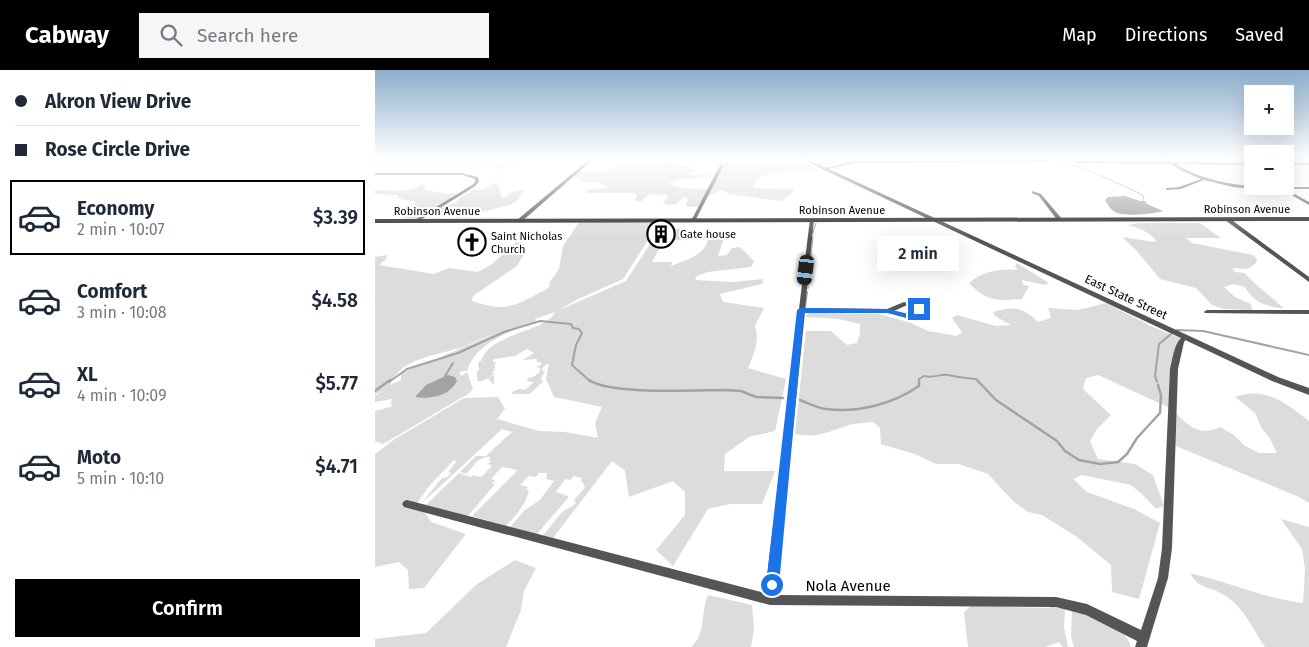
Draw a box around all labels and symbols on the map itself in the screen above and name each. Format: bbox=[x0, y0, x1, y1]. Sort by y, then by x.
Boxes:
street label: Robinson Avenue bbox=[1204, 203, 1290, 216]
street label: Robinson Avenue bbox=[799, 204, 885, 217]
street label: Robinson Avenue bbox=[394, 205, 480, 218]
building icon: Gate house bbox=[646, 219, 676, 249]
church icon: Saint Nicholas Church bbox=[457, 227, 487, 257]
place label: Gate house bbox=[680, 228, 736, 241]
place label: Saint Nicholas Church bbox=[491, 230, 562, 256]
callout: 2 min bbox=[878, 236, 960, 272]
car bbox=[796, 254, 815, 286]
street label: East State Street bbox=[1082, 272, 1170, 323]
route end bbox=[908, 298, 930, 320]
route start bbox=[761, 574, 783, 596]
street label: Nola Avenue bbox=[805, 577, 891, 595]

